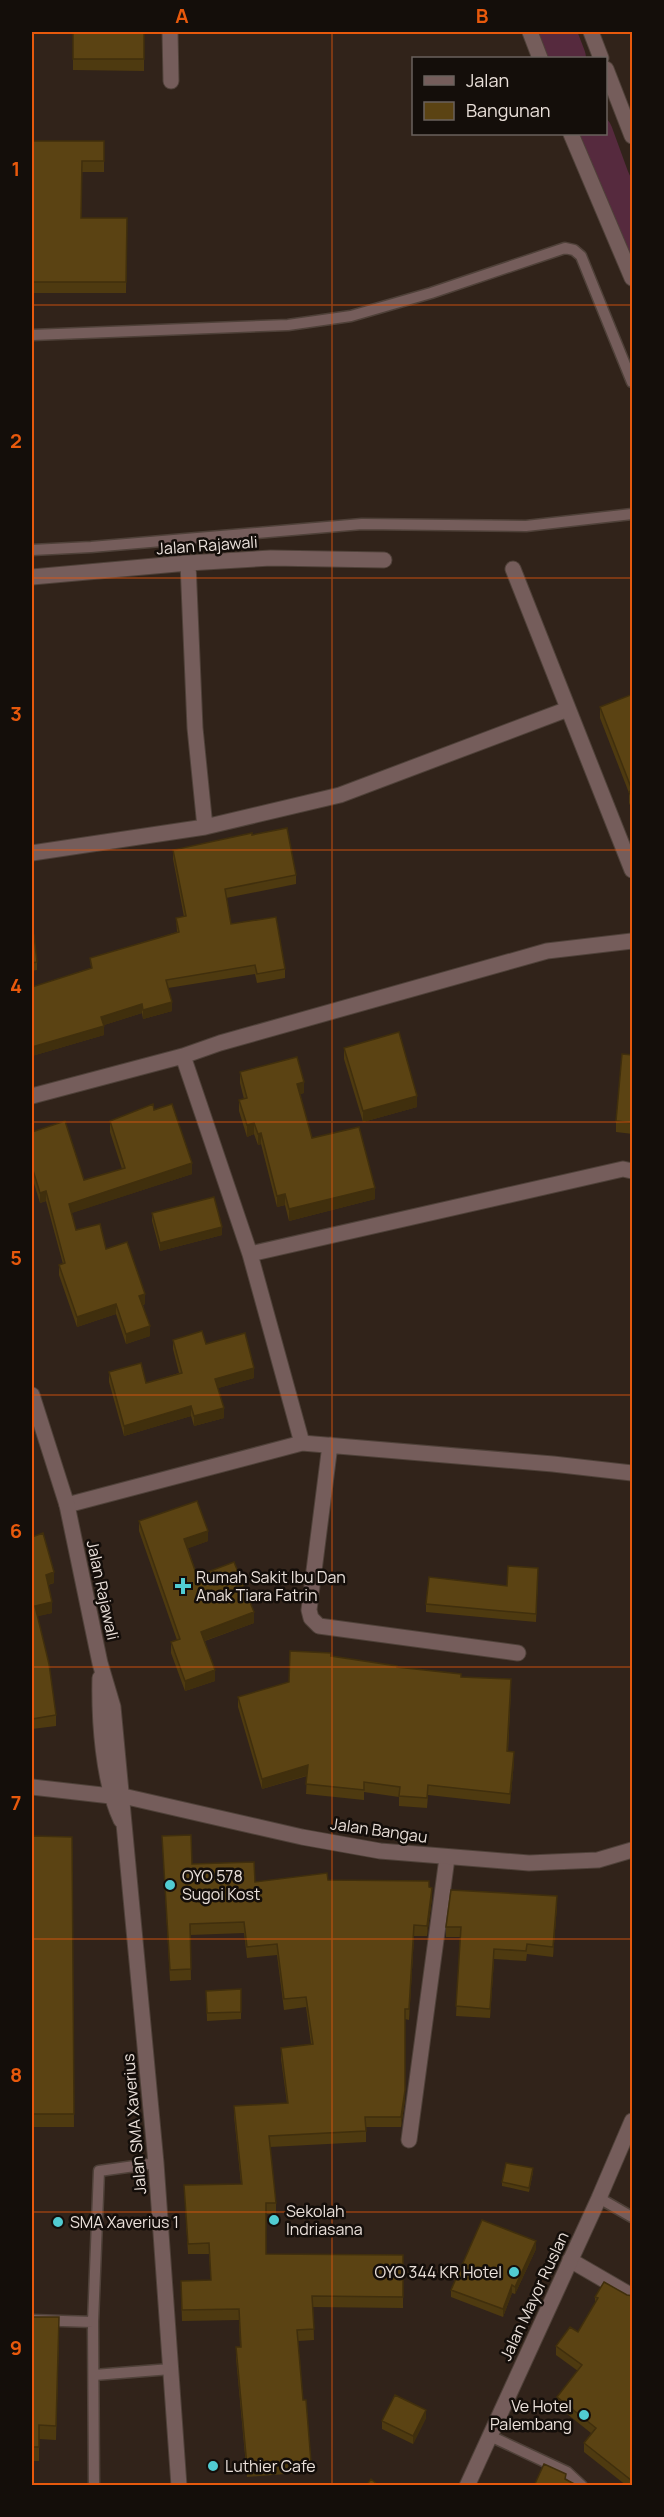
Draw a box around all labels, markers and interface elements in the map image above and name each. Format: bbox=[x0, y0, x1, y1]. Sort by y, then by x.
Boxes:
text: A bbox=[175, 2, 189, 29]
text: B bbox=[476, 2, 489, 29]
legend bbox=[412, 57, 607, 135]
text: Jalan bbox=[466, 68, 509, 92]
text: Bangunan bbox=[466, 98, 550, 122]
text: 1 bbox=[12, 155, 20, 182]
text: 2 bbox=[10, 427, 22, 454]
street label: Jalan Rajawali bbox=[156, 530, 258, 560]
text: 3 bbox=[10, 700, 22, 727]
text: 4 bbox=[10, 972, 22, 999]
text: 5 bbox=[10, 1244, 22, 1271]
text: 6 bbox=[10, 1517, 22, 1544]
street label: Jalan Rajawali bbox=[82, 1538, 124, 1642]
place label: Rumah Sakit Ibu Dan Anak Tiara Fatrin bbox=[196, 1566, 346, 1606]
marker: Rumah Sakit Ibu Dan Anak Tiara Fatrin bbox=[174, 1577, 192, 1595]
text: 7 bbox=[11, 1789, 21, 1816]
street label: Jalan Bangau bbox=[329, 1812, 429, 1848]
place label: OYO 578 Sugoi Kost bbox=[182, 1865, 260, 1905]
marker: OYO 578 Sugoi Kost bbox=[163, 1878, 177, 1892]
street label: Jalan SMA Xaverius bbox=[117, 2053, 151, 2195]
text: 8 bbox=[10, 2061, 22, 2088]
place label: Sekolah Indriasana bbox=[286, 2200, 363, 2240]
place label: SMA Xaverius 1 bbox=[70, 2211, 179, 2233]
marker: Sekolah Indriasana bbox=[267, 2213, 281, 2227]
marker: SMA Xaverius 1 bbox=[51, 2215, 65, 2229]
street label: Jalan Mayor Ruslan bbox=[494, 2228, 574, 2364]
place label: OYO 344 KR Hotel bbox=[374, 2261, 502, 2283]
marker: OYO 344 KR Hotel bbox=[507, 2265, 521, 2279]
text: 9 bbox=[10, 2334, 22, 2361]
place label: Ve Hotel Palembang bbox=[490, 2395, 572, 2435]
marker: Ve Hotel Palembang bbox=[577, 2408, 591, 2422]
place label: Luthier Cafe bbox=[225, 2455, 316, 2477]
marker: Luthier Cafe bbox=[206, 2459, 220, 2473]

